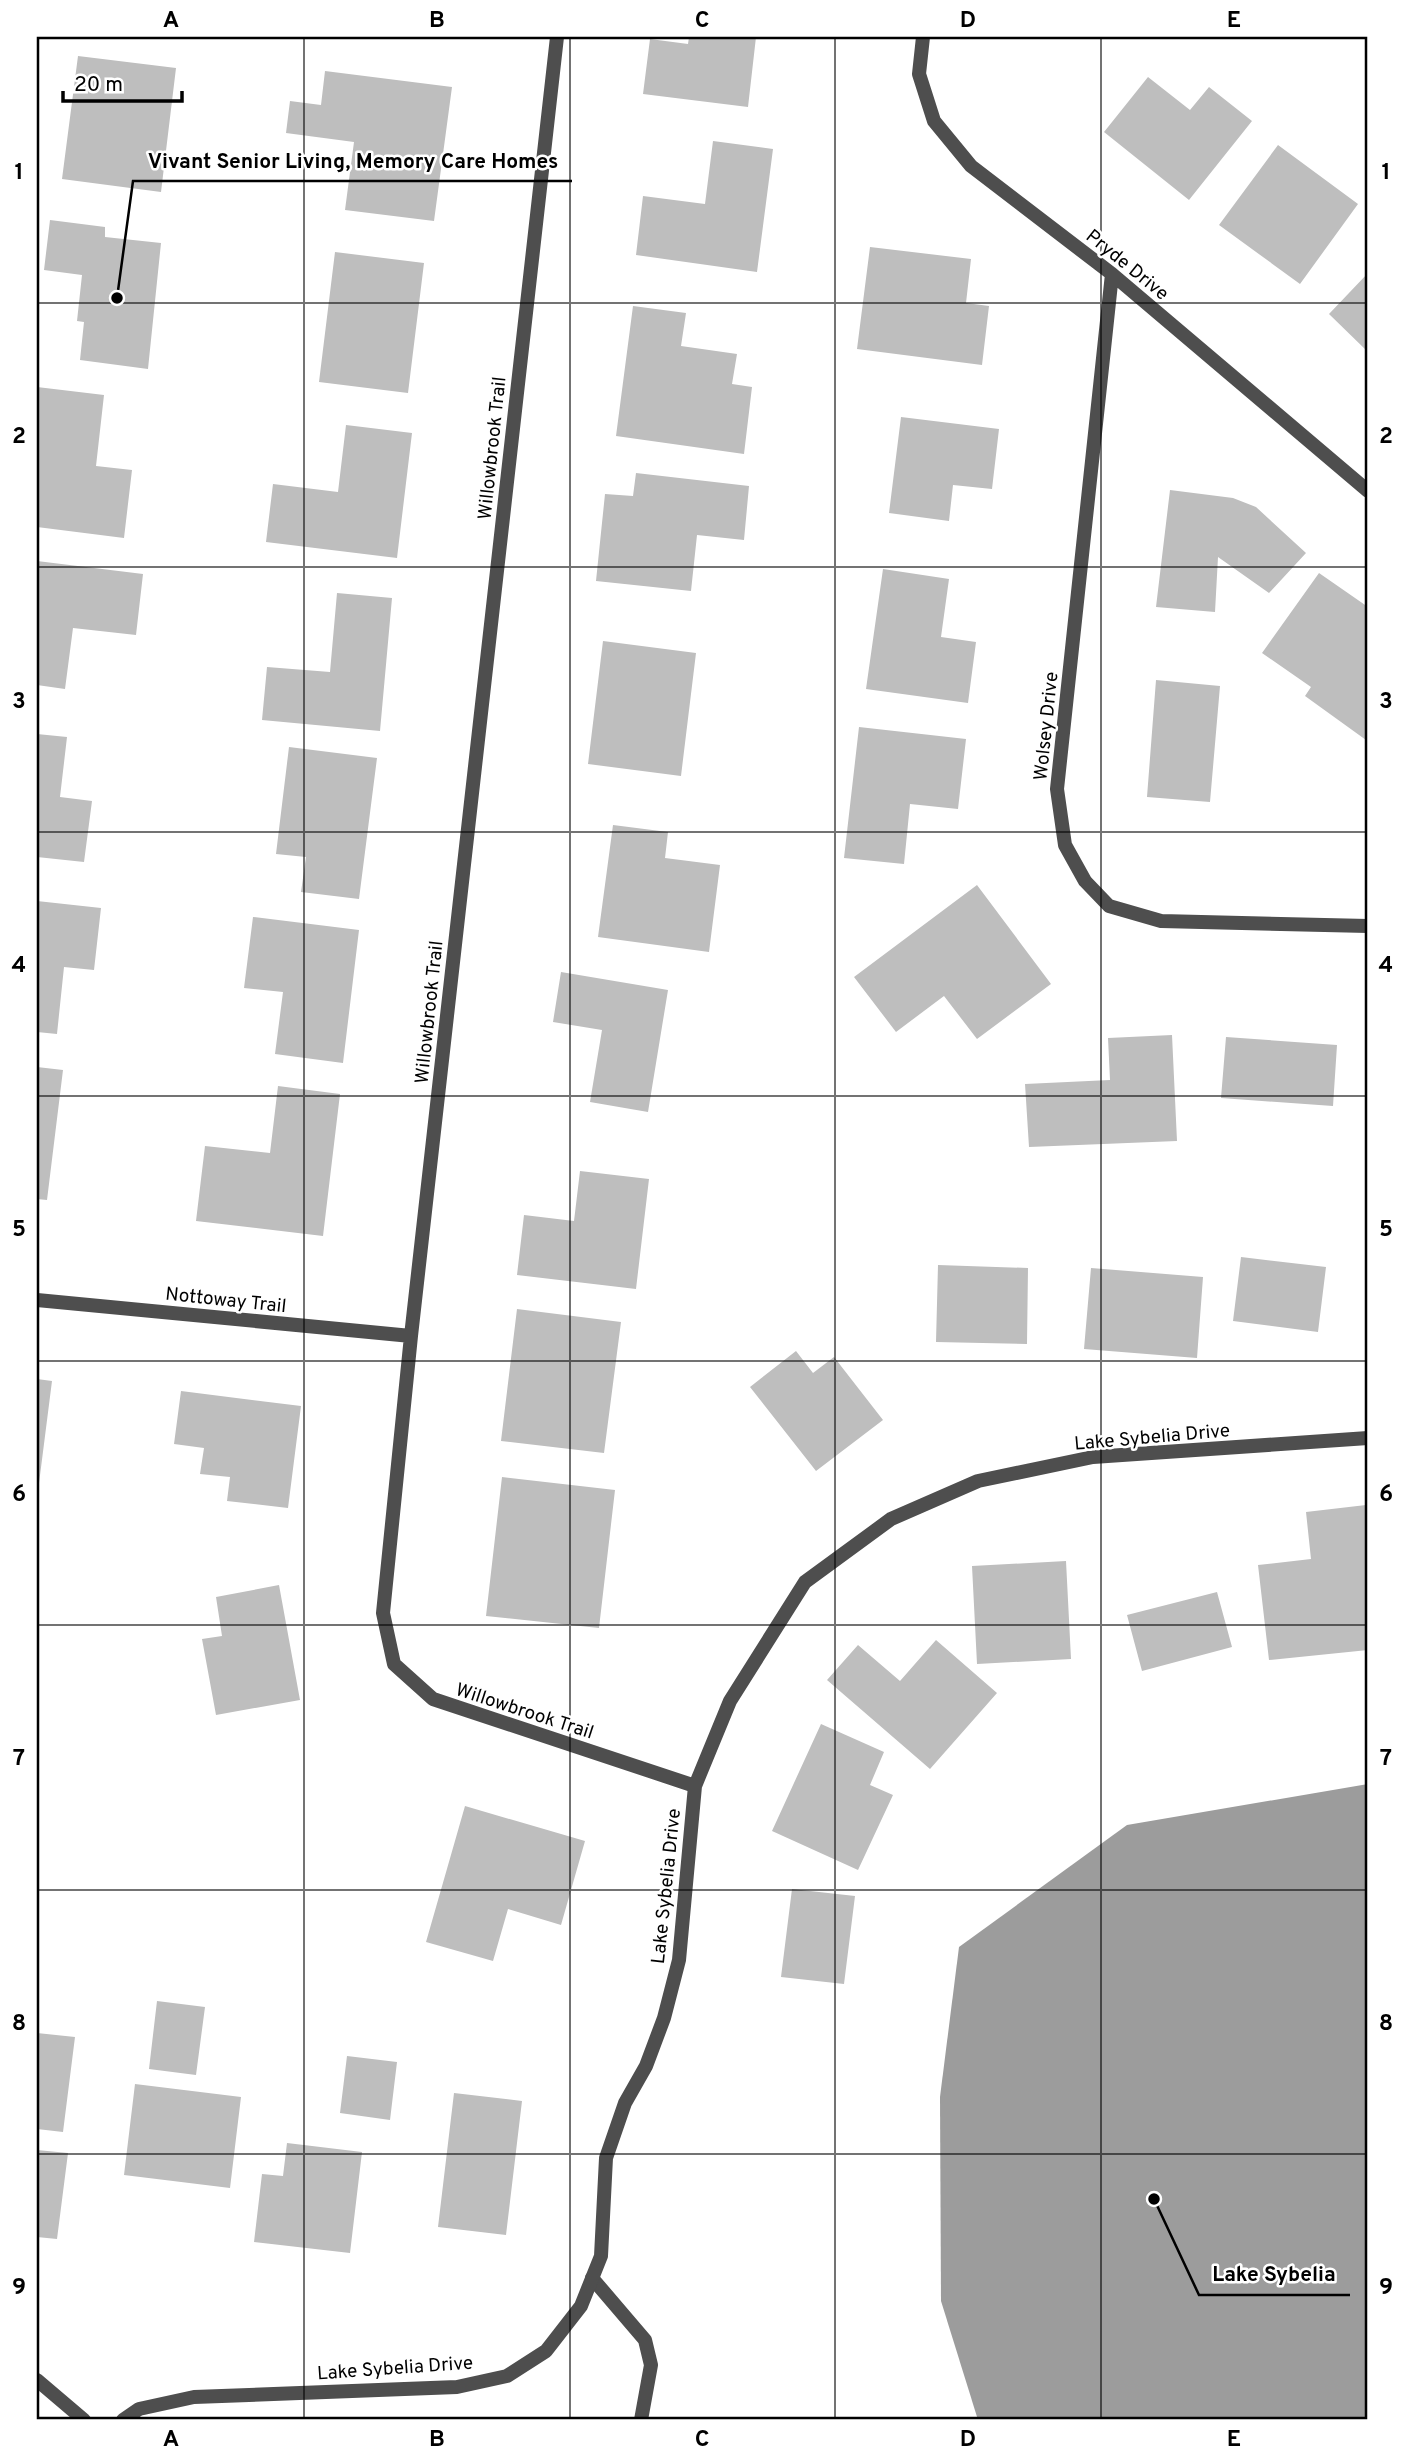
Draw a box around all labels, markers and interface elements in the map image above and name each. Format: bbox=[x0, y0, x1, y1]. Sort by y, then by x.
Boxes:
text: A bbox=[163, 7, 179, 36]
text: B bbox=[429, 7, 445, 36]
text: C bbox=[695, 7, 709, 36]
text: D bbox=[960, 7, 976, 36]
text: E bbox=[1227, 7, 1241, 36]
scale bar bbox=[63, 60, 182, 104]
text: 20 m bbox=[74, 72, 123, 99]
callout: Vivant Senior Living, Memory Care Homes bbox=[133, 139, 572, 181]
text: Vivant Senior Living, Memory Care Homes bbox=[148, 149, 558, 176]
text: 1 bbox=[14, 159, 24, 188]
text: 1 bbox=[1381, 159, 1391, 188]
street label: Pryde Drive bbox=[1080, 225, 1173, 306]
street label: Willowbrook Trail bbox=[474, 375, 512, 521]
text: 2 bbox=[12, 423, 26, 452]
text: 2 bbox=[1379, 423, 1393, 452]
street label: Wolsey Drive bbox=[1029, 671, 1065, 782]
text: 3 bbox=[12, 688, 26, 717]
text: 3 bbox=[1379, 688, 1393, 717]
street label: Willowbrook Trail bbox=[411, 939, 449, 1085]
text: 4 bbox=[12, 952, 26, 981]
text: 4 bbox=[1379, 952, 1393, 981]
text: 5 bbox=[12, 1216, 26, 1245]
text: 5 bbox=[1379, 1216, 1393, 1245]
street label: Nottoway Trail bbox=[164, 1283, 287, 1319]
street label: Lake Sybelia Drive bbox=[1073, 1419, 1231, 1457]
text: 6 bbox=[12, 1481, 26, 1510]
text: 6 bbox=[1379, 1481, 1393, 1510]
street label: Willowbrook Trail bbox=[452, 1678, 596, 1746]
text: 7 bbox=[13, 1745, 25, 1774]
text: 7 bbox=[1380, 1745, 1392, 1774]
street label: Lake Sybelia Drive bbox=[647, 1807, 687, 1965]
text: 8 bbox=[12, 2010, 26, 2039]
text: 8 bbox=[1379, 2010, 1393, 2039]
callout: Lake Sybelia bbox=[1199, 2253, 1350, 2295]
text: Lake Sybelia bbox=[1212, 2262, 1336, 2289]
text: 9 bbox=[12, 2274, 26, 2303]
text: 9 bbox=[1379, 2274, 1393, 2303]
street label: Lake Sybelia Drive bbox=[316, 2352, 474, 2386]
text: A bbox=[163, 2426, 179, 2455]
text: B bbox=[429, 2426, 445, 2455]
text: C bbox=[695, 2426, 709, 2455]
text: D bbox=[960, 2426, 976, 2455]
text: E bbox=[1227, 2426, 1241, 2455]

